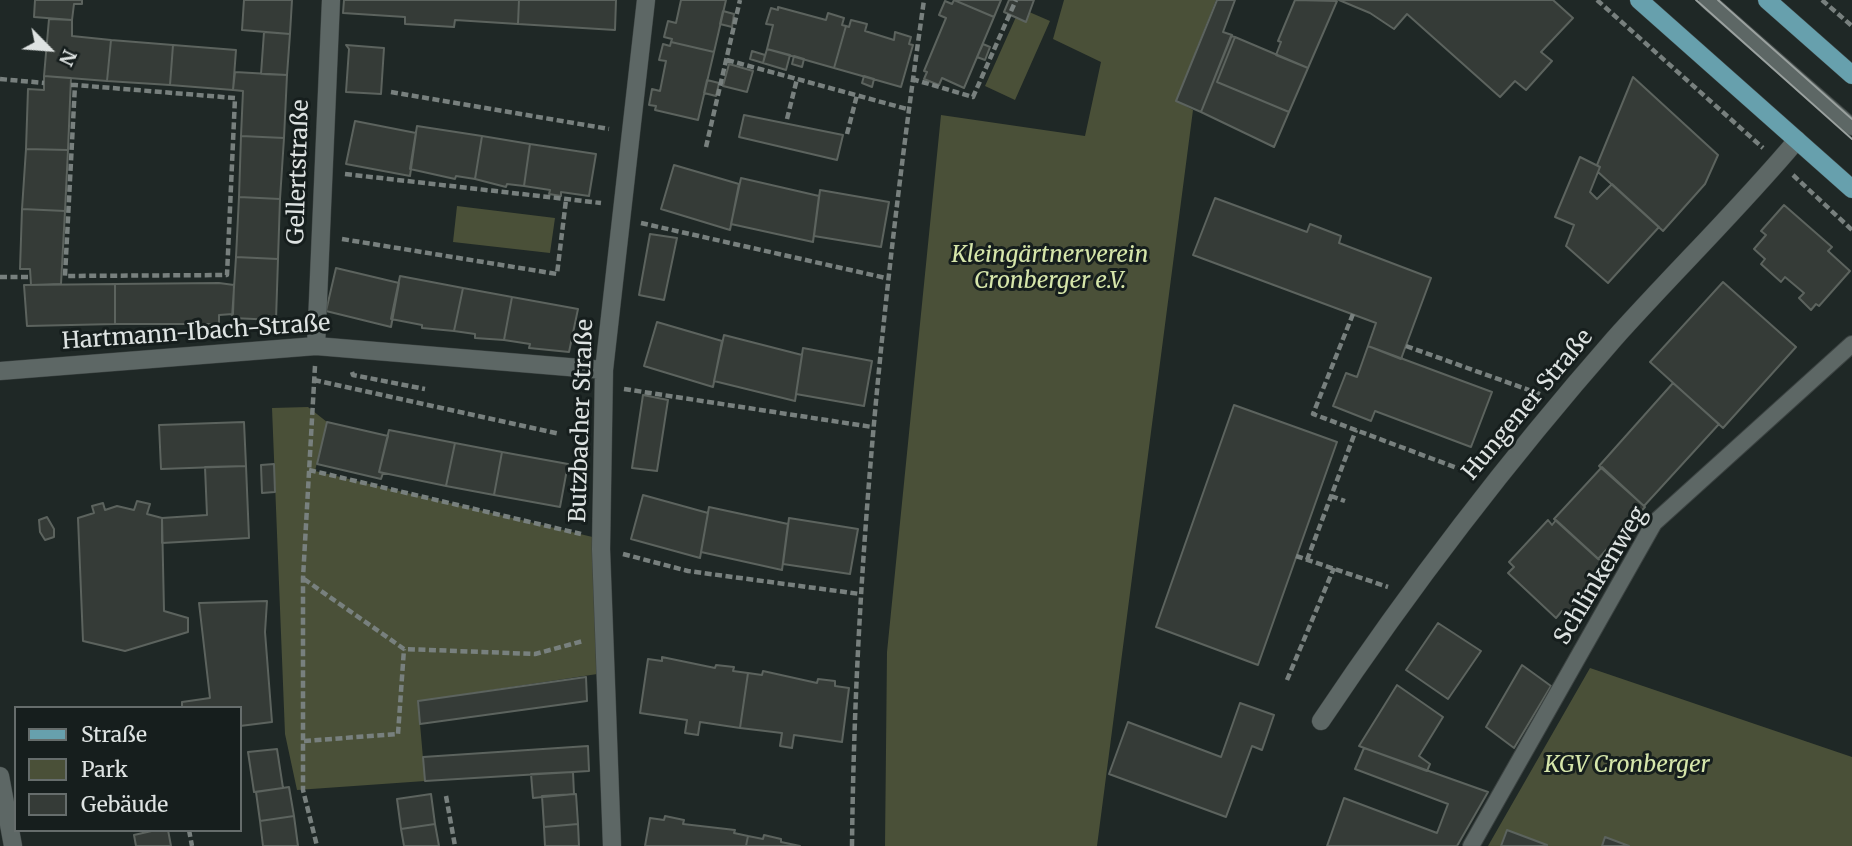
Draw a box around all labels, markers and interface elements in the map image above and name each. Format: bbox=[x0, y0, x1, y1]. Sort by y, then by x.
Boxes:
north arrow bbox=[14, 14, 84, 84]
text: N bbox=[54, 46, 82, 70]
street label: Gellertstraße bbox=[283, 99, 315, 245]
park label: Kleingärtnerverein Cronberger e.V. bbox=[952, 241, 1148, 295]
street label: Hartmann-Ibach-Straße bbox=[61, 310, 331, 356]
street label: Butzbacher Straße bbox=[565, 319, 599, 523]
street label: Hungener Straße bbox=[1457, 324, 1599, 486]
street label: Schlinkenweg bbox=[1549, 502, 1653, 650]
legend bbox=[14, 706, 242, 832]
text: Straße bbox=[81, 721, 147, 748]
park label: KGV Cronberger bbox=[1544, 751, 1710, 779]
text: Park bbox=[81, 756, 128, 783]
text: Gebäude bbox=[81, 791, 168, 818]

